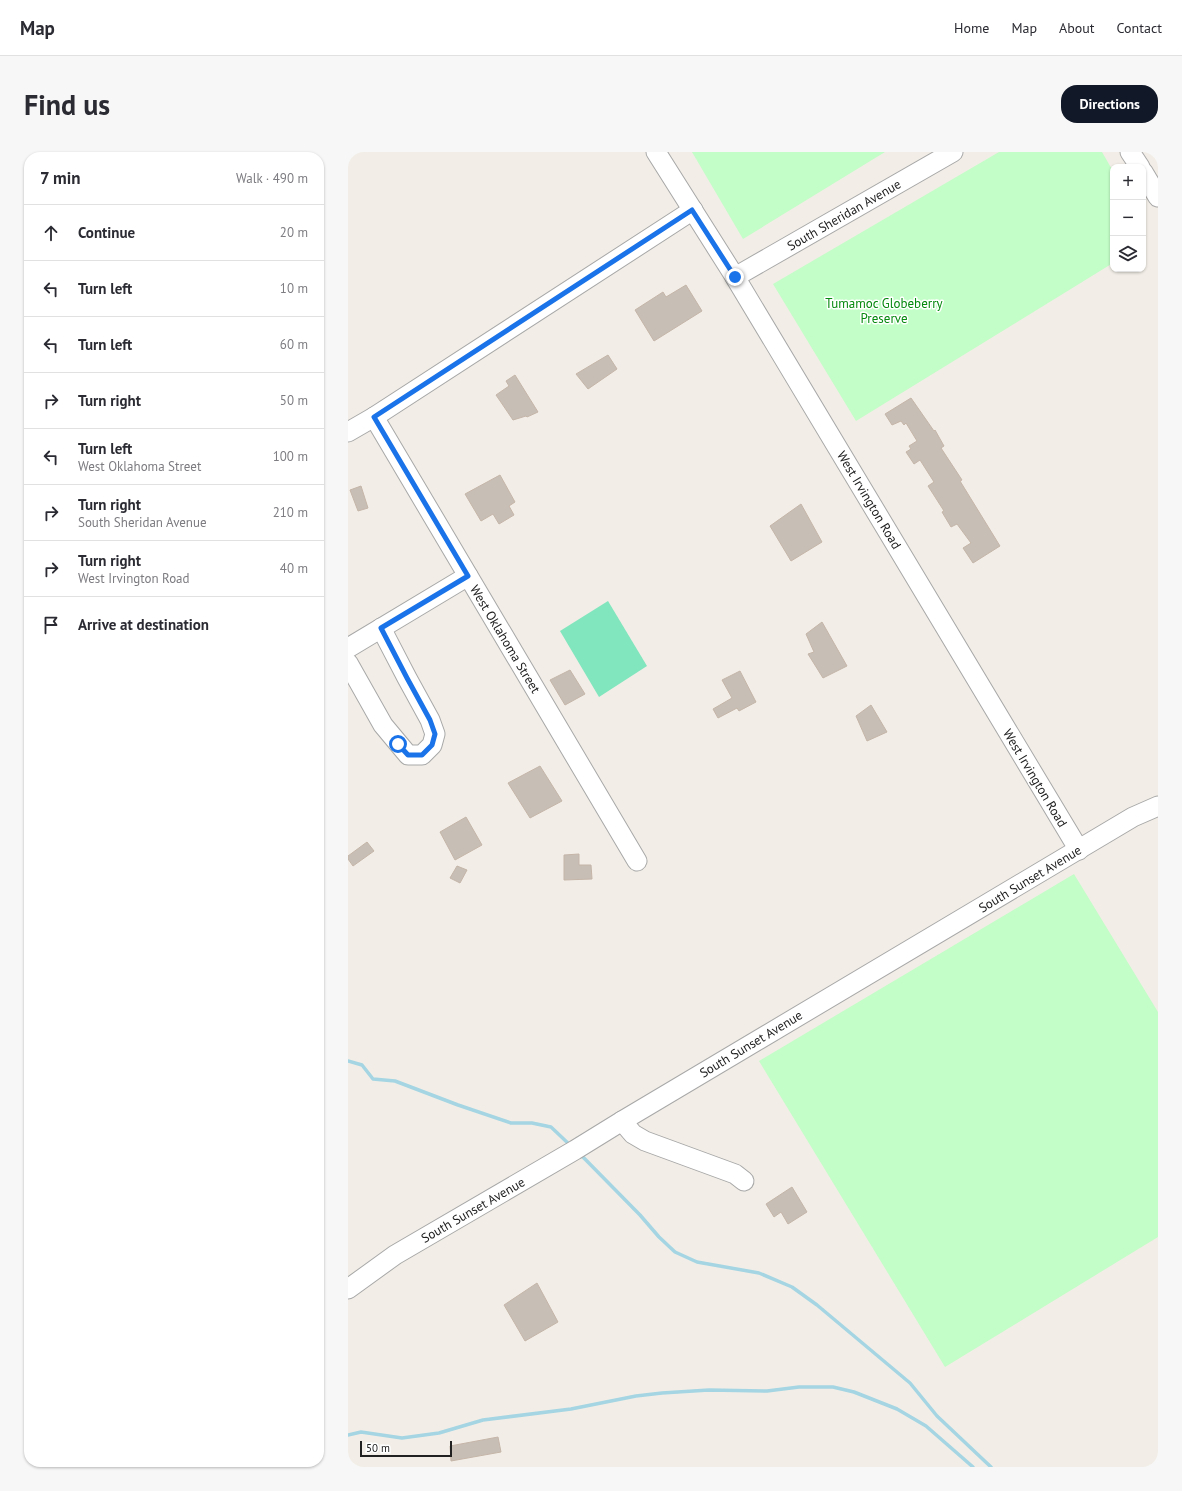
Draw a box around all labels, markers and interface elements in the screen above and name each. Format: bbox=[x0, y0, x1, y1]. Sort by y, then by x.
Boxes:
text: Map bbox=[20, 16, 55, 40]
text: Home bbox=[954, 19, 989, 37]
text: Map bbox=[1011, 19, 1037, 37]
text: About bbox=[1059, 19, 1095, 37]
text: Contact bbox=[1117, 19, 1162, 37]
button: Directions bbox=[1061, 85, 1158, 123]
text: Find us bbox=[24, 86, 110, 123]
map controls bbox=[1110, 164, 1146, 272]
button: + bbox=[1110, 164, 1146, 200]
text: 7 min bbox=[40, 167, 81, 189]
text: Walk · 490 m bbox=[236, 170, 308, 187]
street label: South Sheridan Avenue bbox=[784, 175, 904, 255]
button: − bbox=[1110, 200, 1146, 236]
icon: ahead bbox=[40, 222, 62, 244]
text: Continue bbox=[78, 223, 135, 242]
text: 20 m bbox=[280, 224, 308, 241]
button: layers bbox=[1110, 236, 1146, 272]
route end bbox=[726, 268, 744, 286]
icon: left bbox=[40, 278, 62, 300]
text: Turn left bbox=[78, 279, 132, 298]
text: 10 m bbox=[280, 280, 308, 297]
park label: Tumamoc Globeberry Preserve bbox=[825, 295, 943, 327]
icon: left bbox=[40, 334, 62, 356]
text: Turn left bbox=[78, 335, 132, 354]
text: 60 m bbox=[280, 336, 308, 353]
icon: right bbox=[40, 390, 62, 412]
text: Turn right bbox=[78, 391, 141, 410]
text: 50 m bbox=[280, 392, 308, 409]
text: Turn left bbox=[78, 439, 132, 458]
icon: left bbox=[40, 446, 62, 468]
text: 100 m bbox=[273, 448, 308, 465]
street label: West Irvington Road bbox=[833, 448, 905, 552]
text: West Oklahoma Street bbox=[78, 458, 201, 475]
text: Turn right bbox=[78, 495, 141, 514]
icon: right bbox=[40, 502, 62, 524]
text: 210 m bbox=[273, 504, 308, 521]
text: South Sheridan Avenue bbox=[78, 514, 207, 531]
text: Turn right bbox=[78, 551, 141, 570]
icon: right bbox=[40, 558, 62, 580]
text: 40 m bbox=[280, 560, 308, 577]
text: West Irvington Road bbox=[78, 570, 190, 587]
street label: West Oklahoma Street bbox=[466, 582, 544, 697]
icon: arrive bbox=[40, 614, 62, 636]
text: Arrive at destination bbox=[78, 615, 209, 634]
street label: West Irvington Road bbox=[999, 726, 1071, 830]
route start bbox=[389, 735, 407, 753]
street label: South Sunset Avenue bbox=[975, 842, 1085, 916]
street label: South Sunset Avenue bbox=[696, 1007, 806, 1081]
street label: South Sunset Avenue bbox=[418, 1173, 528, 1247]
scale bar bbox=[360, 1439, 452, 1458]
text: 50 m bbox=[366, 1441, 390, 1455]

